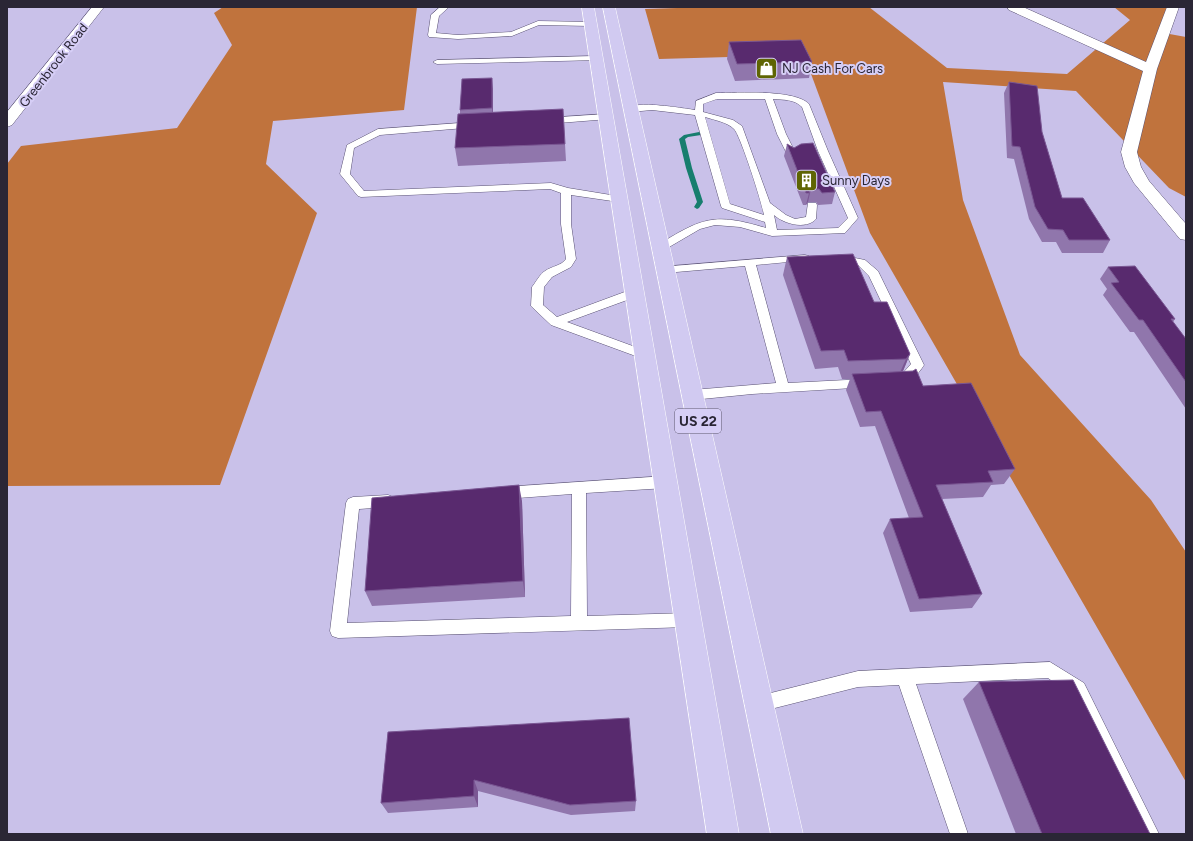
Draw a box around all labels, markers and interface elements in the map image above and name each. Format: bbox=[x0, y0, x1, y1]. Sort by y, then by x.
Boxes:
street label: Greenbrook Road bbox=[16, 20, 91, 110]
shop icon: NJ Cash For Cars bbox=[754, 55, 780, 81]
place label: NJ Cash For Cars bbox=[782, 61, 883, 76]
building icon: Sunny Days bbox=[794, 167, 820, 193]
place label: Sunny Days bbox=[822, 173, 890, 188]
road number: US 22 bbox=[675, 409, 721, 433]

